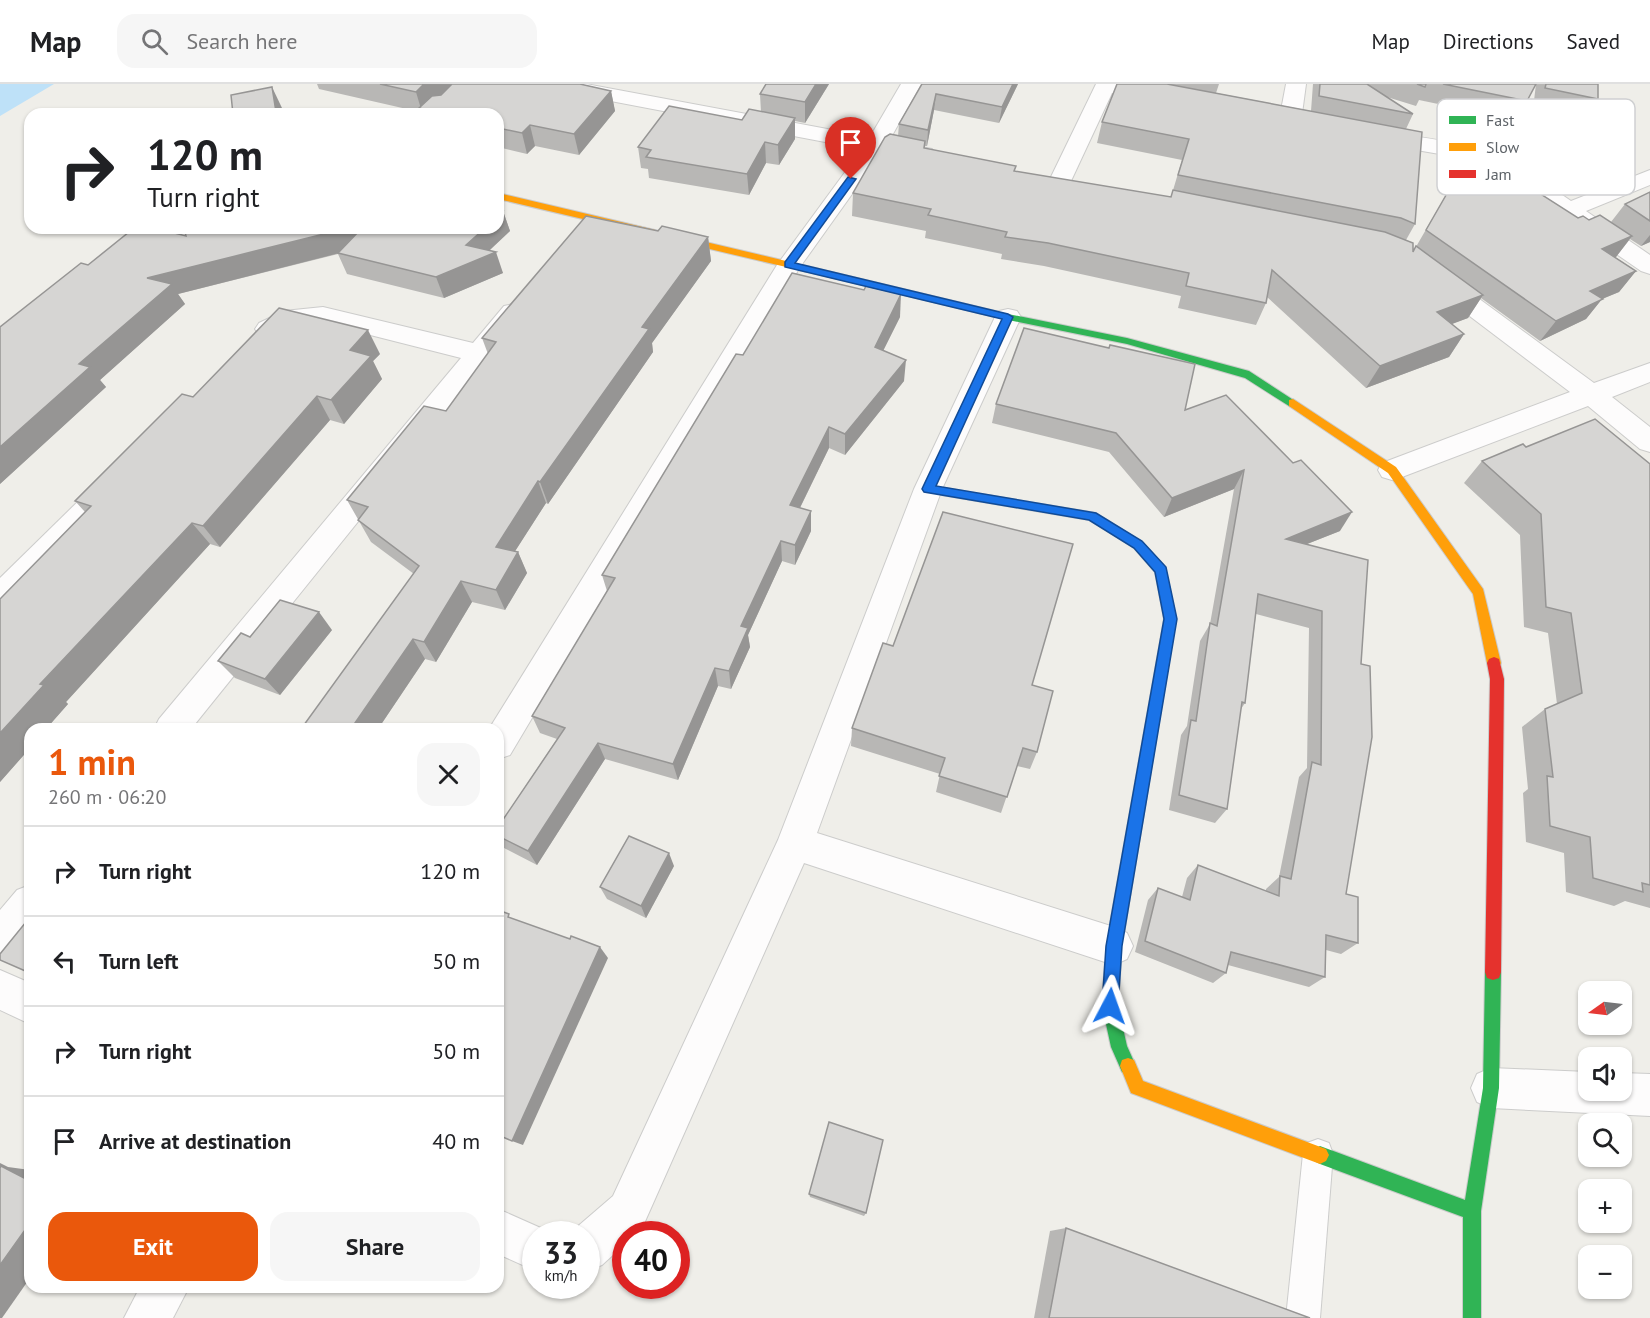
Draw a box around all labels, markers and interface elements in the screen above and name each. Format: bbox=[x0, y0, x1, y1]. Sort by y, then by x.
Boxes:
search box bbox=[117, 14, 537, 68]
text: Map bbox=[30, 23, 81, 60]
icon: search bbox=[138, 25, 171, 58]
text: Search here bbox=[186, 27, 297, 55]
text: Map bbox=[1371, 28, 1410, 55]
text: Directions bbox=[1443, 28, 1534, 55]
text: Saved bbox=[1567, 28, 1620, 55]
legend bbox=[1437, 99, 1635, 195]
text: Fast bbox=[1486, 110, 1515, 130]
pin bbox=[825, 117, 876, 179]
icon: arrive bbox=[834, 126, 867, 159]
text: 120 m bbox=[147, 127, 263, 182]
icon: right bbox=[48, 132, 126, 210]
text: Slow bbox=[1486, 137, 1520, 157]
text: Jam bbox=[1485, 164, 1512, 184]
text: Turn right bbox=[147, 180, 260, 214]
text: 1 min bbox=[48, 738, 136, 785]
button: close bbox=[417, 743, 480, 806]
text: 260 m · 06:20 bbox=[48, 784, 166, 810]
icon: right bbox=[48, 855, 81, 888]
text: Turn right bbox=[99, 857, 191, 885]
text: 120 m bbox=[420, 857, 480, 885]
icon: left bbox=[48, 945, 81, 978]
text: Turn left bbox=[99, 947, 179, 975]
text: 50 m bbox=[432, 947, 480, 975]
position arrow bbox=[1078, 974, 1142, 1038]
north arrow bbox=[1578, 981, 1632, 1035]
map controls bbox=[1578, 981, 1632, 1299]
icon: right bbox=[48, 1035, 81, 1068]
text: Turn right bbox=[99, 1037, 191, 1065]
text: 50 m bbox=[432, 1037, 480, 1065]
button: sound bbox=[1578, 1047, 1632, 1101]
button: search bbox=[1578, 1113, 1632, 1167]
icon: arrive bbox=[48, 1125, 81, 1158]
text: Arrive at destination bbox=[99, 1127, 291, 1155]
text: 40 m bbox=[432, 1127, 480, 1155]
button: + bbox=[1578, 1179, 1632, 1233]
button: Exit bbox=[48, 1212, 258, 1281]
button: Share bbox=[270, 1212, 480, 1281]
speed limit sign: 40 bbox=[612, 1221, 690, 1299]
text: 33 bbox=[544, 1233, 578, 1272]
button: − bbox=[1578, 1245, 1632, 1299]
text: km/h bbox=[545, 1266, 577, 1285]

